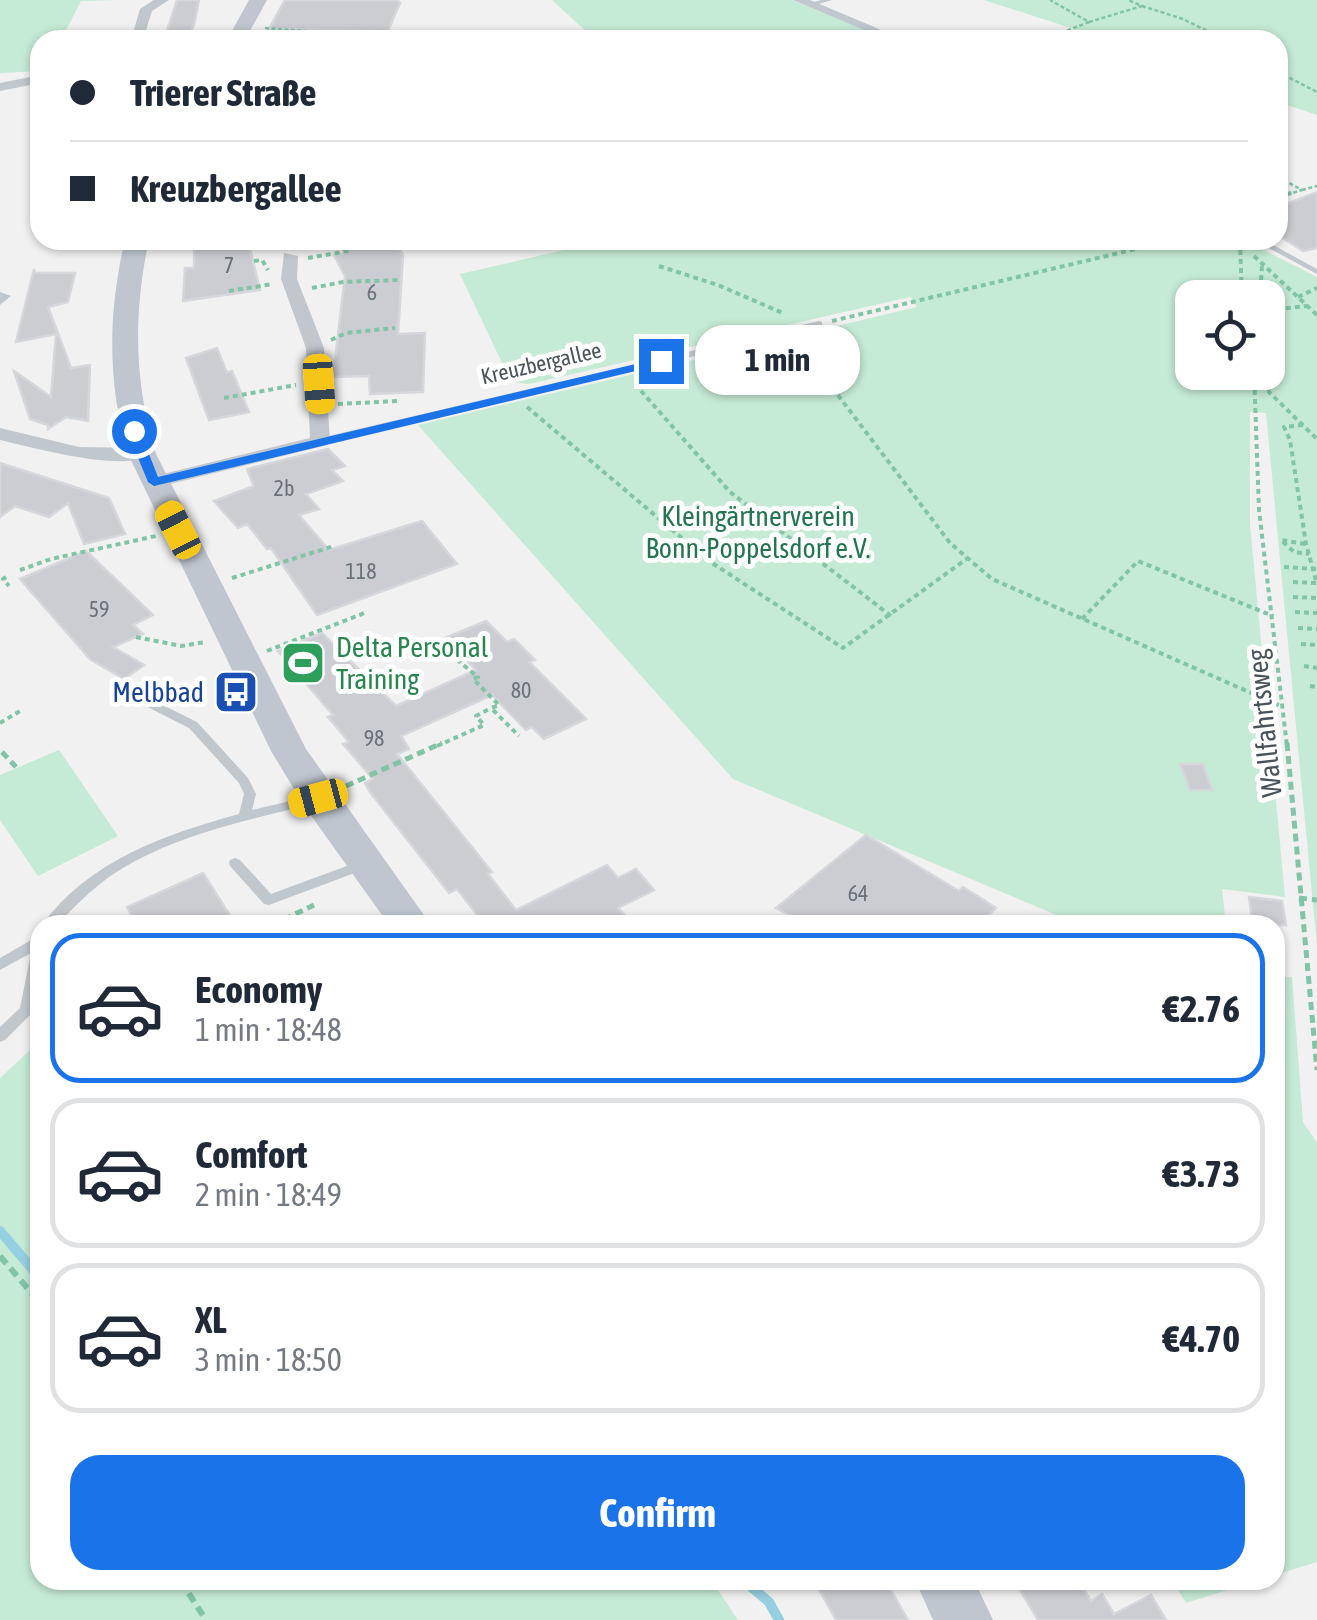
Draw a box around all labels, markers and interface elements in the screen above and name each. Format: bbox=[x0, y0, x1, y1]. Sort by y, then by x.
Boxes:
text: Trierer Straße bbox=[130, 71, 317, 114]
text: Kreuzbergallee bbox=[130, 167, 342, 210]
house number: 7 bbox=[224, 252, 234, 278]
house number: 6 bbox=[367, 279, 377, 305]
map controls bbox=[1175, 280, 1285, 390]
button: locate bbox=[1175, 280, 1285, 390]
callout: 1 min bbox=[696, 326, 861, 396]
street label: Kreuzbergallee bbox=[478, 337, 604, 389]
route end bbox=[639, 339, 684, 384]
text: 1 min bbox=[745, 341, 810, 378]
car bbox=[302, 353, 336, 415]
route start bbox=[112, 409, 157, 454]
house number: 2b bbox=[274, 475, 294, 501]
car bbox=[151, 496, 205, 564]
park label: Kleingärtnerverein Bonn-Poppelsdorf e.V. bbox=[645, 500, 871, 564]
house number: 118 bbox=[345, 558, 377, 584]
house number: 59 bbox=[89, 596, 109, 622]
place label: Delta Personal Training bbox=[336, 631, 489, 695]
sports icon: Delta Personal Training bbox=[280, 640, 326, 686]
street label: Wallfahrtsweg bbox=[1240, 647, 1288, 799]
bus stop icon: Melbbad bbox=[213, 669, 259, 715]
place label: Melbbad bbox=[112, 676, 204, 708]
house number: 80 bbox=[511, 677, 531, 703]
house number: 98 bbox=[364, 725, 384, 751]
car bbox=[285, 776, 351, 820]
house number: 64 bbox=[848, 880, 868, 906]
icon: car bbox=[75, 963, 165, 1053]
text: Economy bbox=[195, 968, 322, 1011]
text: €2.76 bbox=[1163, 987, 1240, 1030]
text: 1 min · 18:48 bbox=[195, 1011, 342, 1048]
icon: car bbox=[75, 1128, 165, 1218]
text: Comfort bbox=[195, 1133, 307, 1176]
text: €3.73 bbox=[1163, 1152, 1240, 1195]
text: 2 min · 18:49 bbox=[195, 1176, 342, 1213]
icon: car bbox=[75, 1293, 165, 1383]
text: XL bbox=[195, 1298, 227, 1341]
text: €4.70 bbox=[1163, 1317, 1240, 1360]
text: 3 min · 18:50 bbox=[195, 1341, 342, 1378]
button: Confirm bbox=[70, 1455, 1245, 1570]

